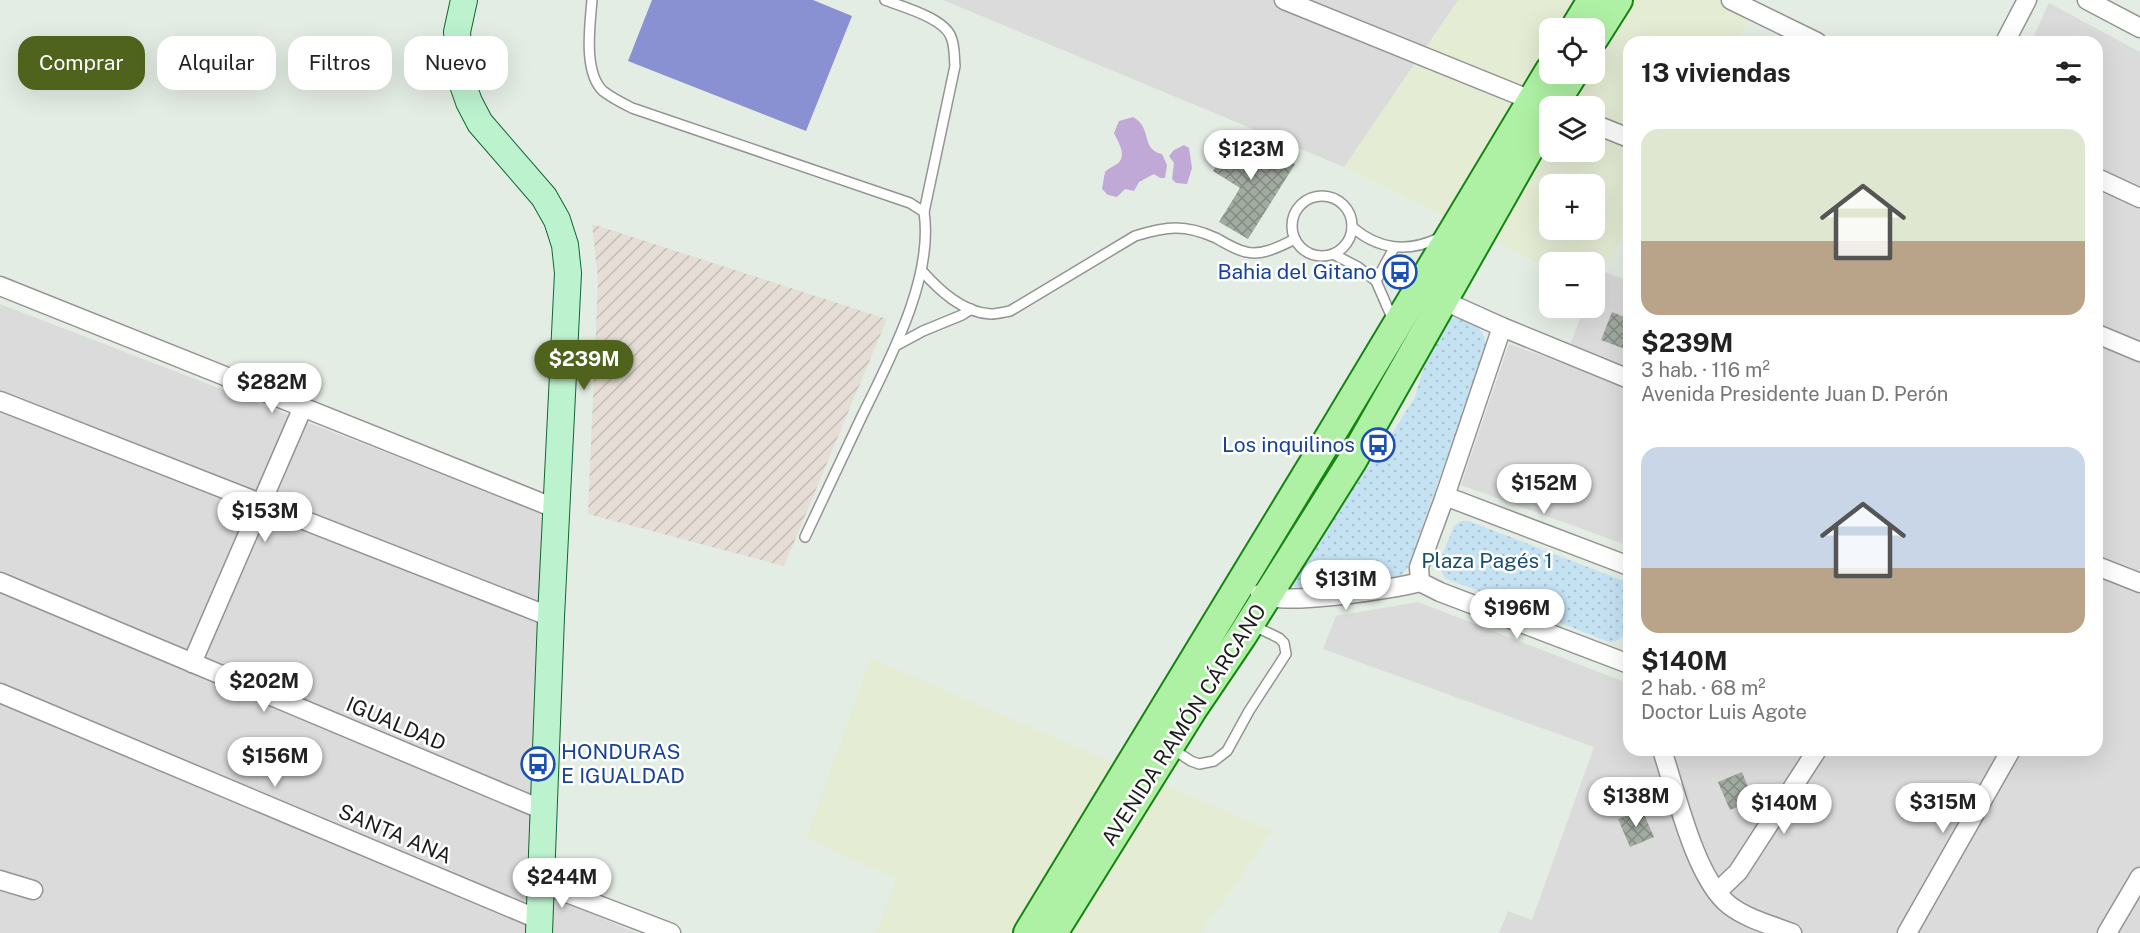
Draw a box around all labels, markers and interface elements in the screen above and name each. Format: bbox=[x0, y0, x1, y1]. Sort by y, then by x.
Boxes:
map controls bbox=[1539, 18, 1605, 318]
button: locate bbox=[1539, 18, 1605, 84]
chip: Comprar bbox=[18, 36, 145, 90]
chip: Alquilar bbox=[157, 36, 276, 90]
chip: Filtros bbox=[288, 36, 392, 90]
chip: Nuevo bbox=[404, 36, 508, 90]
icon: filters bbox=[2052, 56, 2085, 89]
text: 13 viviendas bbox=[1641, 57, 1791, 88]
button: layers bbox=[1539, 96, 1605, 162]
pin: $123M bbox=[1209, 130, 1293, 181]
text: $123M bbox=[1218, 137, 1284, 161]
icon: home bbox=[1809, 168, 1917, 276]
button: + bbox=[1539, 174, 1605, 240]
button: − bbox=[1539, 252, 1605, 318]
bus stop icon: Bahia del Gitano bbox=[1382, 254, 1418, 290]
place label: Bahia del Gitano bbox=[1217, 259, 1377, 284]
text: $239M bbox=[1641, 327, 1733, 358]
pin: $239M bbox=[542, 340, 626, 391]
text: $239M bbox=[548, 347, 620, 371]
text: 3 hab. · 116 m² bbox=[1641, 358, 1770, 382]
pin: $282M bbox=[230, 363, 314, 414]
text: $282M bbox=[237, 370, 307, 394]
text: Avenida Presidente Juan D. Perón bbox=[1641, 382, 1948, 406]
bus stop icon: Los inquilinos bbox=[1360, 427, 1396, 463]
place label: Los inquilinos bbox=[1222, 432, 1355, 457]
pin: $152M bbox=[1502, 464, 1586, 515]
text: $152M bbox=[1511, 471, 1577, 495]
icon: home bbox=[1809, 486, 1917, 594]
pin: $153M bbox=[223, 492, 307, 543]
text: $153M bbox=[231, 499, 299, 523]
park label: Plaza Pagés 1 bbox=[1421, 548, 1553, 573]
pin: $131M bbox=[1304, 560, 1388, 611]
text: $131M bbox=[1315, 567, 1377, 591]
pin: $196M bbox=[1475, 589, 1559, 640]
text: $196M bbox=[1484, 596, 1550, 620]
street label: AVENIDA RAMÓN CÁRCANO bbox=[1096, 599, 1271, 850]
text: $140M bbox=[1641, 645, 1728, 676]
pin: $202M bbox=[222, 662, 306, 713]
text: $202M bbox=[229, 669, 299, 693]
text: 2 hab. · 68 m² bbox=[1641, 676, 1766, 700]
street label: IGUALDAD bbox=[343, 691, 450, 756]
text: Doctor Luis Agote bbox=[1641, 700, 1807, 724]
pin: $156M bbox=[233, 737, 317, 788]
place label: HONDURAS E IGUALDAD bbox=[561, 739, 685, 788]
text: $156M bbox=[241, 744, 309, 768]
bus stop icon: HONDURAS E IGUALDAD bbox=[520, 746, 556, 782]
pin: $138M bbox=[1594, 777, 1678, 828]
pin: $315M bbox=[1901, 783, 1985, 834]
text: $138M bbox=[1602, 784, 1670, 808]
pin: $140M bbox=[1742, 784, 1826, 835]
text: $315M bbox=[1909, 790, 1977, 814]
text: $140M bbox=[1751, 791, 1817, 815]
street label: SANTA ANA bbox=[335, 798, 456, 869]
pin: $244M bbox=[520, 858, 604, 909]
text: $244M bbox=[527, 865, 597, 889]

